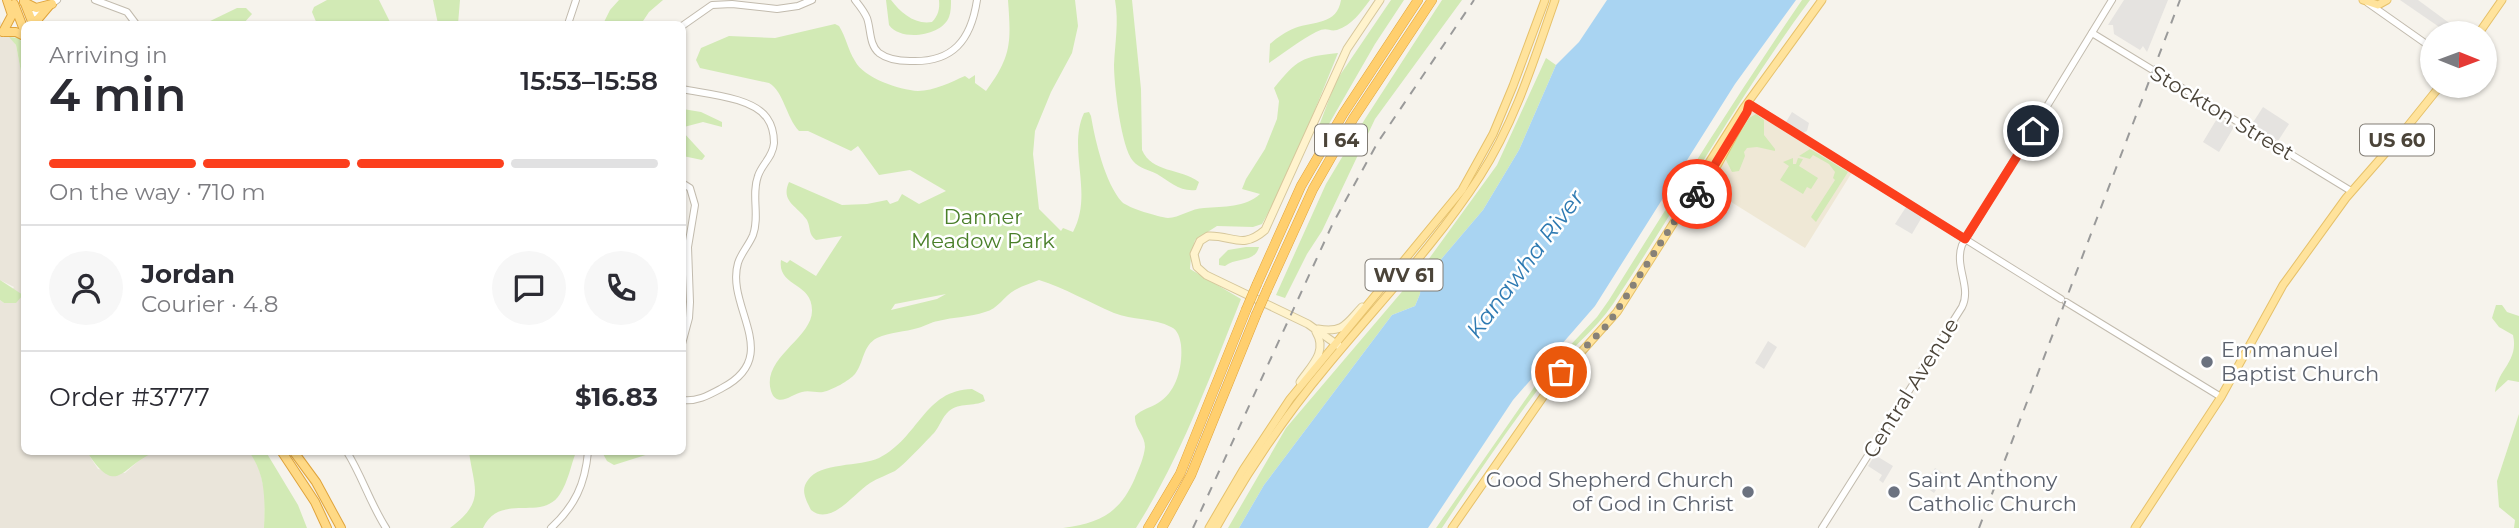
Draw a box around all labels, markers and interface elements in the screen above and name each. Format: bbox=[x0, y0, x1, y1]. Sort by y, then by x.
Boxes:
north arrow bbox=[2420, 21, 2497, 98]
map controls bbox=[2420, 21, 2497, 98]
text: Arriving in bbox=[49, 41, 168, 69]
street label: Stockton Street bbox=[2146, 60, 2299, 165]
text: 15:53–15:58 bbox=[520, 65, 658, 97]
text: 4 min bbox=[49, 66, 186, 123]
pin bbox=[2003, 101, 2063, 161]
icon: home bbox=[2014, 112, 2052, 150]
road number: I 64 bbox=[1315, 124, 1367, 156]
road number: US 60 bbox=[2360, 124, 2434, 156]
courier bbox=[1662, 159, 1732, 229]
icon: bike bbox=[1678, 175, 1716, 213]
text: On the way · 710 m bbox=[49, 178, 266, 206]
water label: Kanawha River bbox=[1460, 184, 1590, 343]
park label: Danner Meadow Park bbox=[911, 204, 1055, 253]
button: person bbox=[49, 251, 123, 325]
button: chat bbox=[492, 251, 566, 325]
button: phone bbox=[584, 251, 658, 325]
text: Jordan bbox=[141, 258, 235, 290]
road number: WV 61 bbox=[1366, 260, 1442, 290]
text: Courier · 4.8 bbox=[141, 290, 278, 318]
street label: Central Avenue bbox=[1858, 313, 1964, 462]
place label: Emmanuel Baptist Church bbox=[2221, 337, 2379, 386]
pin bbox=[1531, 342, 1591, 402]
icon: bag bbox=[1542, 353, 1580, 391]
marker: Emmanuel Baptist Church bbox=[2199, 354, 2215, 370]
text: Order #3777 bbox=[49, 381, 210, 413]
text: $16.83 bbox=[575, 381, 658, 413]
place label: Good Shepherd Church of God in Christ bbox=[1486, 467, 1734, 516]
place label: Saint Anthony Catholic Church bbox=[1908, 467, 2077, 516]
marker: Good Shepherd Church of God in Christ bbox=[1740, 484, 1756, 500]
marker: Saint Anthony Catholic Church bbox=[1886, 484, 1902, 500]

